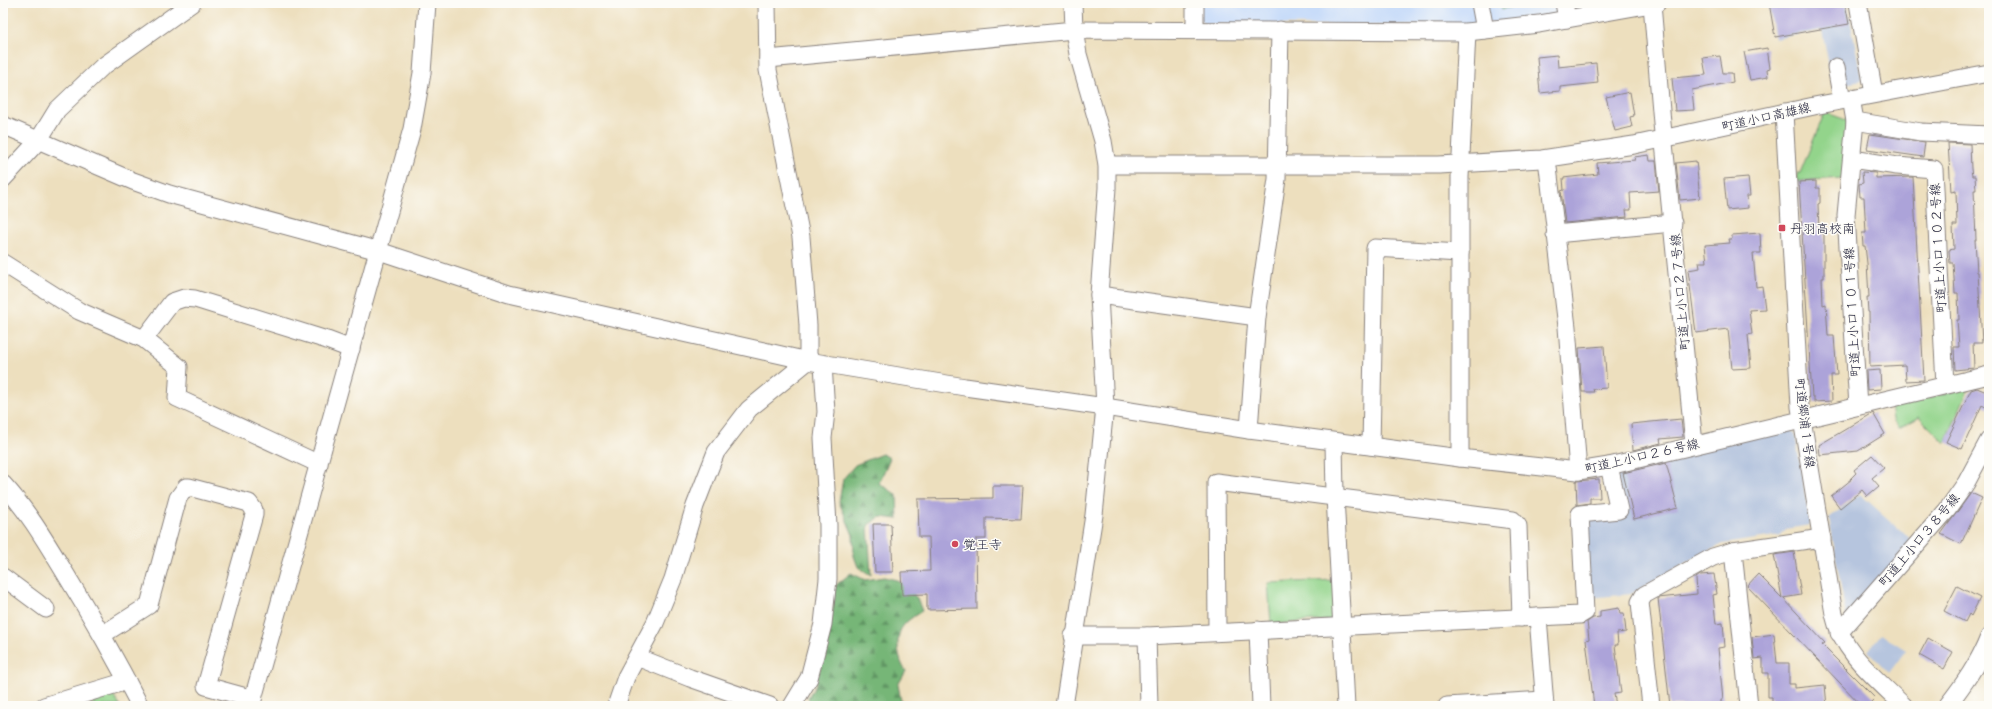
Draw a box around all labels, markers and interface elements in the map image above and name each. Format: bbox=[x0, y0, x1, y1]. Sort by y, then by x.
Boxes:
street label: 町道小口高雄線 bbox=[1720, 99, 1813, 135]
street label: 町道上小口１０２号線 bbox=[1927, 182, 1949, 313]
place label: 丹羽高校南 bbox=[1790, 221, 1855, 236]
marker: 丹羽高校南 bbox=[1777, 223, 1787, 233]
street label: 町道上小口２７号線 bbox=[1667, 232, 1693, 351]
street label: 町道上小口１０１号線 bbox=[1841, 246, 1863, 377]
street label: 町道郷浦１号線 bbox=[1792, 377, 1818, 470]
street label: 町道上小口２６号線 bbox=[1583, 435, 1702, 476]
street label: 町道上小口３８号線 bbox=[1876, 490, 1963, 590]
place label: 覚王寺 bbox=[963, 537, 1002, 552]
marker: 覚王寺 bbox=[950, 539, 960, 549]

